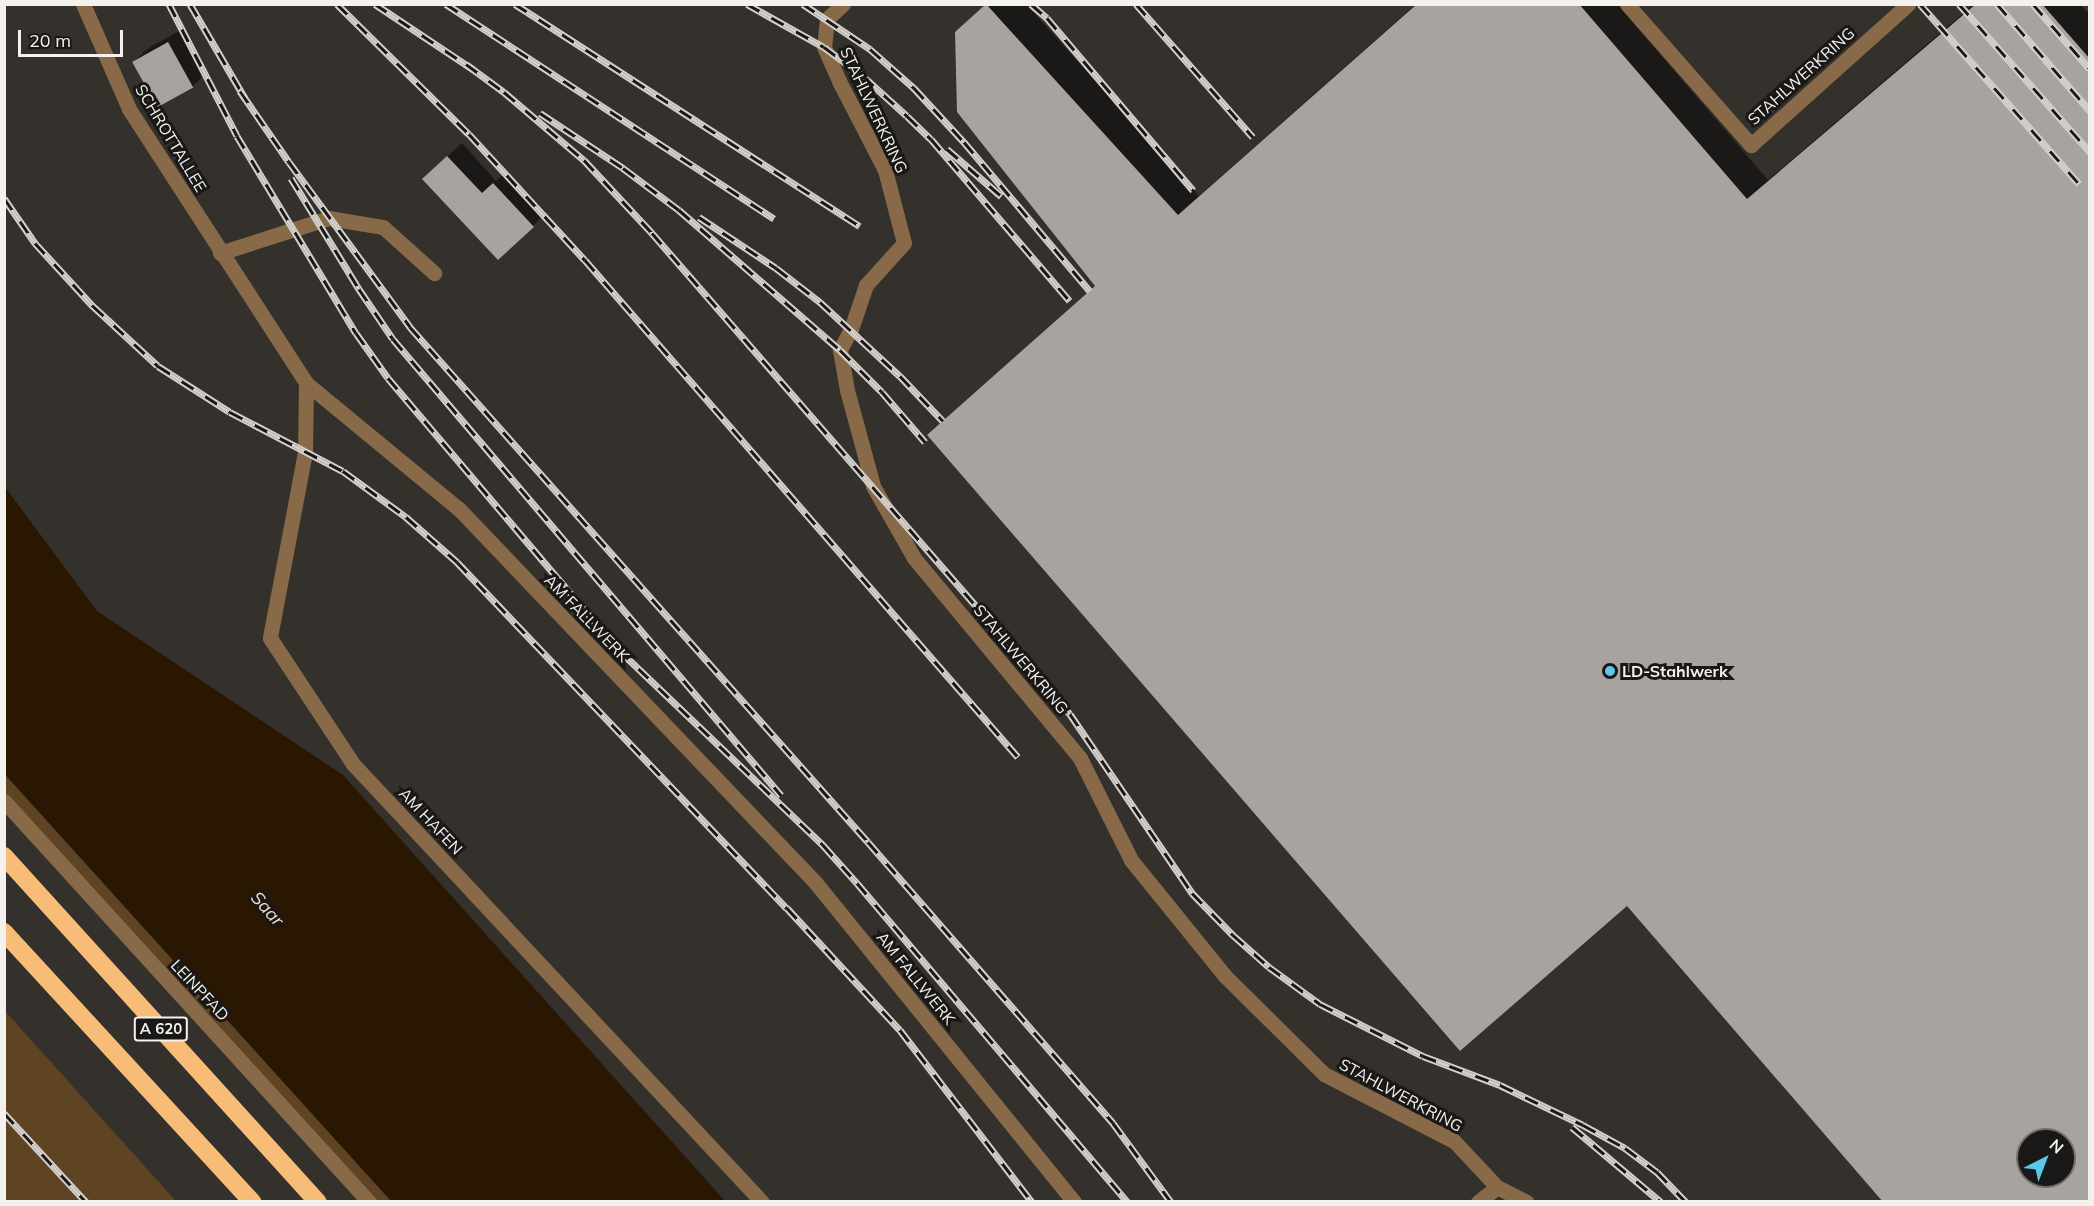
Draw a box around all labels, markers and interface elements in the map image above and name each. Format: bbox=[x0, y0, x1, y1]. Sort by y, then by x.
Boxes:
scale bar bbox=[21, 18, 126, 56]
street label: STAHLWERKRING bbox=[1744, 23, 1858, 129]
text: 20 m bbox=[29, 29, 71, 52]
street label: STAHLWERKRING bbox=[836, 44, 912, 176]
street label: SCHROTTALLEE bbox=[131, 81, 211, 195]
street label: AM FALLWERK bbox=[541, 570, 633, 666]
street label: STAHLWERKRING bbox=[970, 600, 1072, 718]
place label: LD-Stahlwerk bbox=[1622, 661, 1728, 681]
marker: LD-Stahlwerk bbox=[1603, 664, 1617, 678]
street label: AM HAFEN bbox=[395, 784, 467, 858]
water label: Saar bbox=[246, 887, 288, 931]
street label: AM FALLWERK bbox=[873, 928, 959, 1028]
street label: LEINPFAD bbox=[167, 956, 233, 1024]
road number: A 620 bbox=[132, 1017, 190, 1041]
street label: STAHLWERKRING bbox=[1336, 1054, 1466, 1136]
north arrow bbox=[2016, 1128, 2076, 1188]
text: N bbox=[2046, 1135, 2068, 1158]

